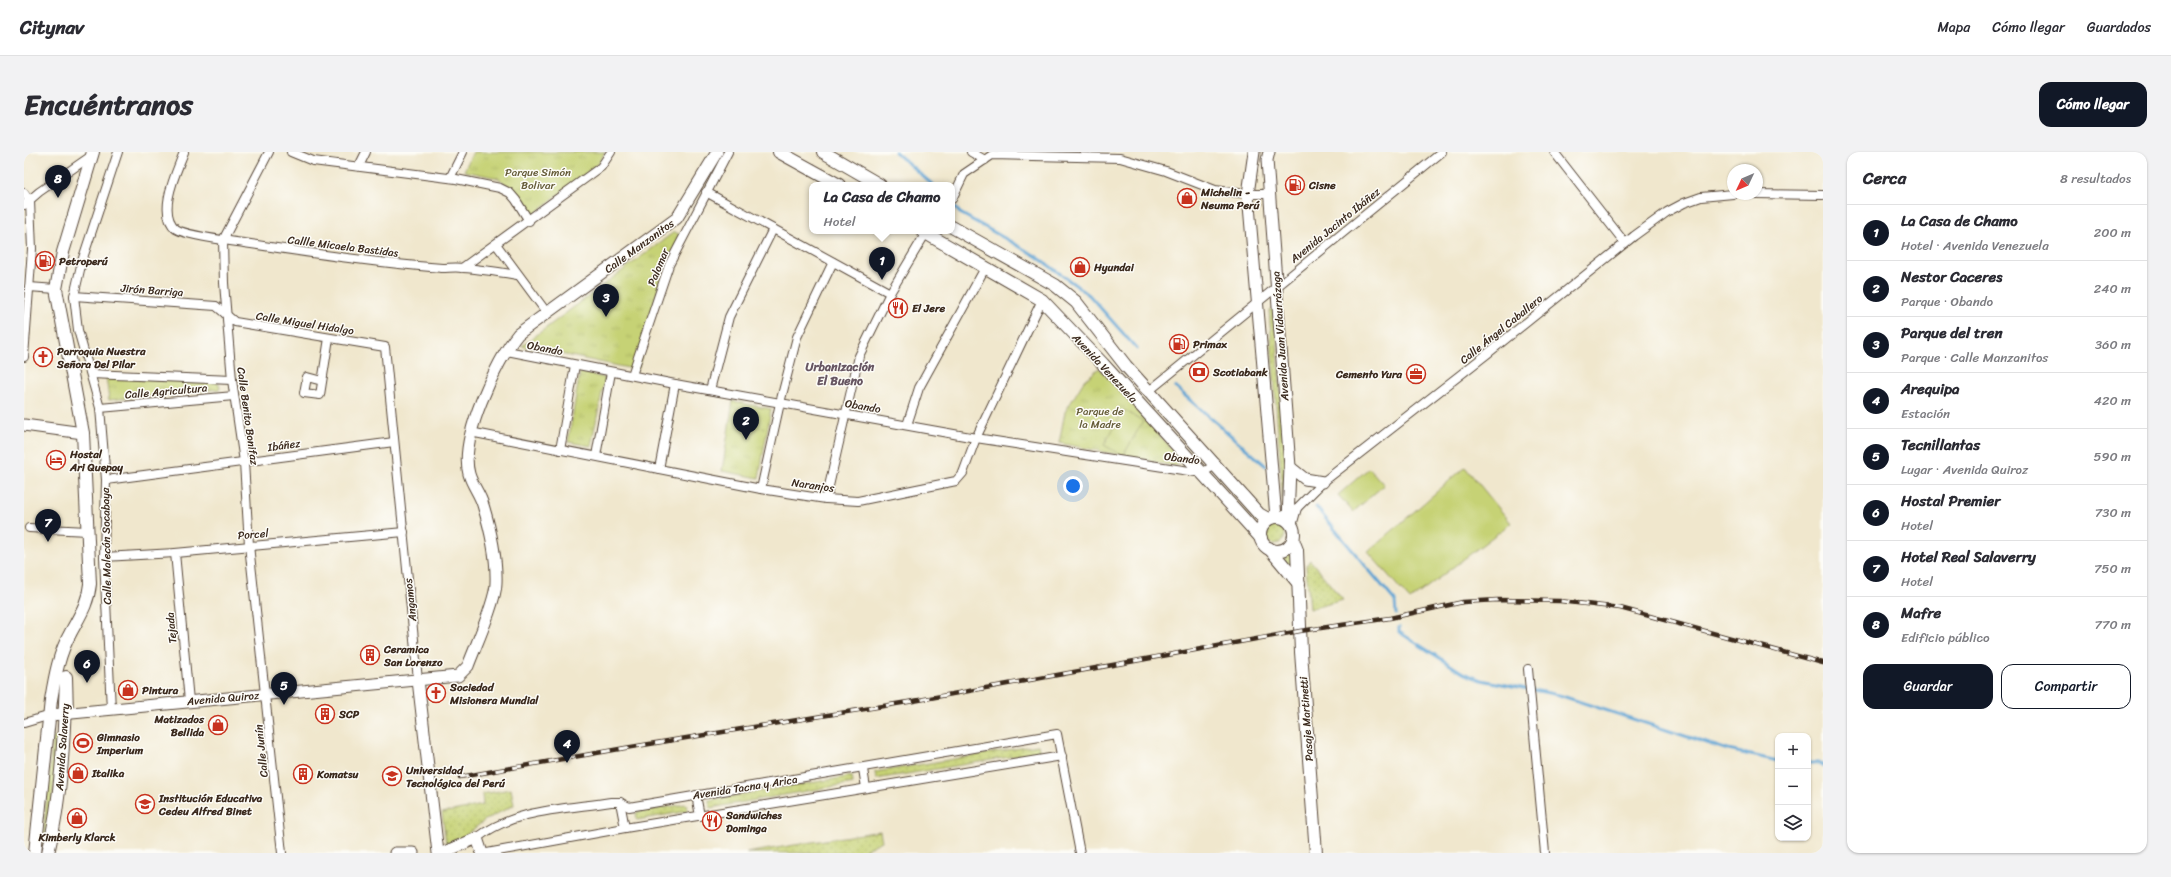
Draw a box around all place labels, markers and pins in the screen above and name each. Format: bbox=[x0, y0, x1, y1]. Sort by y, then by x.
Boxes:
pin: 8 bbox=[45, 165, 71, 198]
fuel station icon: Cisne bbox=[1284, 174, 1306, 196]
place label: Cisne bbox=[1308, 176, 1336, 195]
place label: Michelin - Neuma Perú bbox=[1200, 183, 1261, 215]
shop icon: Michelin - Neuma Perú bbox=[1176, 187, 1198, 209]
pin: 1 bbox=[869, 247, 895, 280]
fuel station icon: Petroperú bbox=[34, 250, 56, 272]
place label: Petroperú bbox=[59, 252, 109, 271]
shop icon: Hyundai bbox=[1069, 256, 1091, 278]
place label: Hyundai bbox=[1093, 258, 1135, 277]
pin: 3 bbox=[593, 284, 619, 317]
restaurant icon: El Jere bbox=[887, 297, 909, 319]
place label: El Jere bbox=[912, 299, 945, 318]
fuel station icon: Primax bbox=[1168, 333, 1190, 355]
place label: Primax bbox=[1193, 335, 1227, 354]
place label: Parroquia Nuestra Señora Del Pilar bbox=[56, 342, 146, 374]
church icon: Parroquia Nuestra Señora Del Pilar bbox=[32, 346, 54, 368]
bank icon: Scotiabank bbox=[1188, 361, 1210, 383]
place label: Scotiabank bbox=[1212, 363, 1268, 382]
office icon: Cemento Yura bbox=[1405, 363, 1427, 385]
place label: Cemento Yura bbox=[1335, 365, 1402, 384]
pin: 2 bbox=[733, 407, 759, 440]
place label: Hostal Ari Quepay bbox=[69, 445, 123, 477]
hotel icon: Hostal Ari Quepay bbox=[45, 449, 67, 471]
pin: 7 bbox=[35, 509, 61, 542]
place label: Ceramica San Lorenzo bbox=[383, 640, 443, 672]
building icon: Ceramica San Lorenzo bbox=[359, 644, 381, 666]
pin: 6 bbox=[74, 650, 100, 683]
pin: 5 bbox=[271, 672, 297, 705]
place label: Sociedad Misionera Mundial bbox=[449, 678, 539, 710]
shop icon: Pintura bbox=[117, 679, 139, 701]
place label: Pintura bbox=[142, 681, 179, 700]
church icon: Sociedad Misionera Mundial bbox=[425, 682, 447, 704]
building icon: SCP bbox=[314, 703, 336, 725]
place label: SCP bbox=[338, 705, 360, 724]
place label: Matizados Bellida bbox=[153, 710, 205, 742]
shop icon: Matizados Bellida bbox=[207, 714, 229, 736]
place label: Gimnasio Imperium bbox=[96, 728, 144, 760]
pin: 4 bbox=[554, 730, 580, 763]
sports icon: Gimnasio Imperium bbox=[72, 732, 94, 754]
place label: Universidad Tecnológica del Perú bbox=[406, 761, 506, 793]
shop icon: Italika bbox=[67, 762, 89, 784]
building icon: Komatsu bbox=[292, 763, 314, 785]
place label: Italika bbox=[91, 764, 125, 783]
place label: Komatsu bbox=[316, 765, 359, 784]
school or university icon: Universidad Tecnológica del Perú bbox=[381, 765, 403, 787]
place label: Institución Educativa Cedeu Alfred Binet bbox=[158, 789, 263, 821]
school or university icon: Institución Educativa Cedeu Alfred Binet bbox=[134, 793, 156, 815]
place label: Sandwiches Dominga bbox=[725, 806, 782, 838]
shop icon: Kimberly Klarck bbox=[66, 807, 88, 829]
restaurant icon: Sandwiches Dominga bbox=[701, 810, 723, 832]
place label: Kimberly Klarck bbox=[37, 828, 116, 847]

